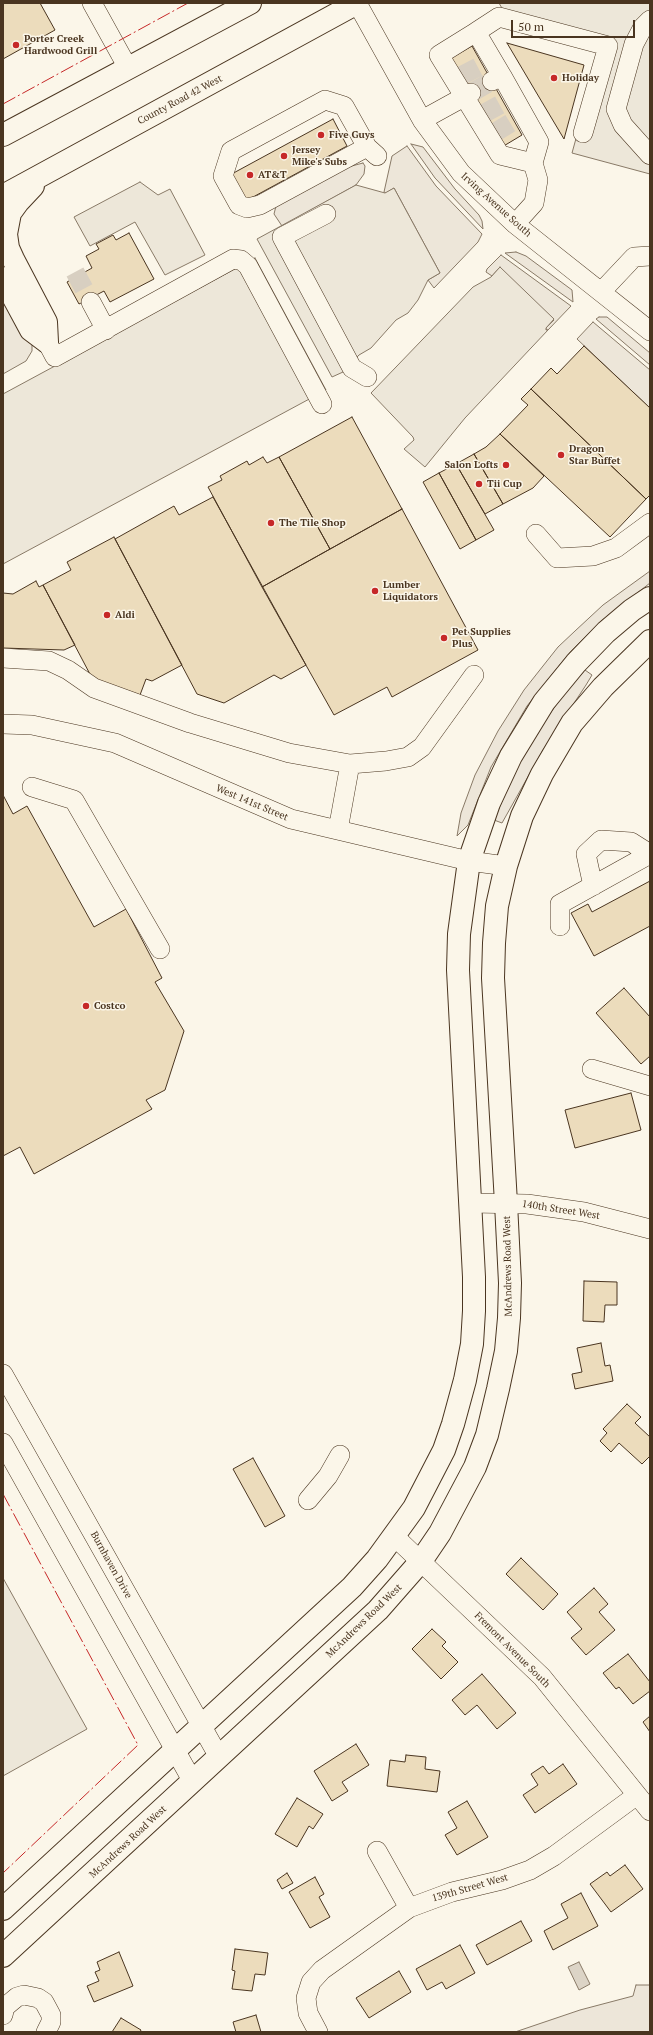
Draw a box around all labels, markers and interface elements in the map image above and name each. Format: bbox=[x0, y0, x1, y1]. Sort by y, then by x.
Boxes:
scale bar bbox=[513, 12, 637, 38]
text: 50 m bbox=[518, 19, 544, 34]
place label: Porter Creek Hardwood Grill bbox=[24, 33, 97, 56]
marker: Porter Creek Hardwood Grill bbox=[11, 40, 21, 50]
place label: Holiday bbox=[562, 72, 599, 84]
street label: County Road 42 West bbox=[136, 73, 224, 127]
marker: Holiday bbox=[549, 73, 559, 83]
place label: Five Guys bbox=[329, 129, 374, 141]
marker: Five Guys bbox=[316, 130, 326, 140]
place label: Jersey Mike's Subs bbox=[292, 144, 347, 168]
marker: Jersey Mike's Subs bbox=[279, 151, 289, 161]
place label: AT&T bbox=[258, 169, 287, 181]
marker: AT&T bbox=[245, 170, 255, 180]
street label: Irving Avenue South bbox=[458, 170, 534, 240]
place label: Dragon Star Buffet bbox=[569, 443, 621, 466]
marker: Dragon Star Buffet bbox=[556, 450, 566, 460]
place label: Salon Lofts bbox=[445, 459, 498, 471]
marker: Salon Lofts bbox=[501, 460, 511, 470]
place label: Tii Cup bbox=[487, 478, 522, 490]
marker: Tii Cup bbox=[474, 479, 484, 489]
place label: The Tile Shop bbox=[279, 517, 346, 529]
marker: The Tile Shop bbox=[266, 518, 276, 528]
place label: Lumber Liquidators bbox=[383, 579, 438, 602]
marker: Lumber Liquidators bbox=[370, 586, 380, 596]
place label: Aldi bbox=[115, 609, 135, 621]
marker: Aldi bbox=[102, 610, 112, 620]
place label: Pet Supplies Plus bbox=[452, 626, 511, 650]
marker: Pet Supplies Plus bbox=[439, 633, 449, 643]
street label: West 141st Street bbox=[214, 782, 290, 824]
place label: Costco bbox=[94, 1000, 125, 1012]
marker: Costco bbox=[81, 1001, 91, 1011]
street label: 140th Street West bbox=[521, 1198, 601, 1222]
street label: McAndrews Road West bbox=[501, 1215, 515, 1317]
street label: Burnhaven Drive bbox=[88, 1529, 134, 1601]
street label: McAndrews Road West bbox=[323, 1582, 405, 1660]
street label: Fremont Avenue South bbox=[472, 1610, 552, 1690]
street label: McAndrews Road West bbox=[87, 1803, 169, 1881]
street label: 139th Street West bbox=[430, 1871, 510, 1905]

